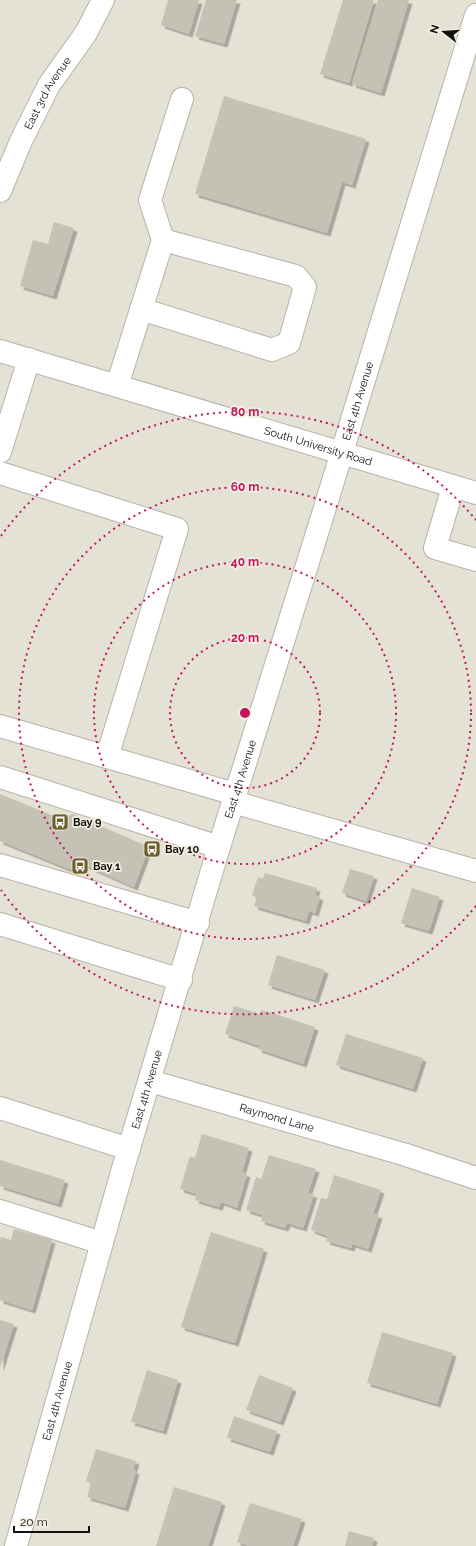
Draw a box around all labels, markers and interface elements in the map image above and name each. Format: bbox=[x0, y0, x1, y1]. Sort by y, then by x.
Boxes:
north arrow bbox=[424, 12, 464, 52]
text: N bbox=[427, 23, 442, 35]
street label: East 3rd Avenue bbox=[21, 54, 74, 132]
street label: East 4th Avenue bbox=[339, 359, 376, 442]
text: 80 m bbox=[231, 405, 259, 419]
street label: South University Road bbox=[263, 424, 374, 468]
text: 60 m bbox=[231, 480, 259, 494]
text: 40 m bbox=[231, 555, 259, 569]
text: 20 m bbox=[231, 631, 259, 645]
centre of rings bbox=[238, 706, 252, 720]
street label: East 4th Avenue bbox=[222, 738, 259, 820]
bus stop icon: Bay 9 bbox=[50, 812, 70, 832]
place label: Bay 9 bbox=[73, 816, 102, 829]
bus stop icon: Bay 10 bbox=[142, 839, 162, 859]
place label: Bay 10 bbox=[165, 843, 199, 856]
bus stop icon: Bay 1 bbox=[70, 856, 90, 876]
place label: Bay 1 bbox=[93, 860, 121, 873]
street label: East 4th Avenue bbox=[129, 1048, 165, 1130]
street label: Raymond Lane bbox=[238, 1101, 316, 1135]
street label: East 4th Avenue bbox=[40, 1359, 75, 1442]
scale bar bbox=[14, 1508, 89, 1534]
text: 20 m bbox=[20, 1515, 48, 1529]

